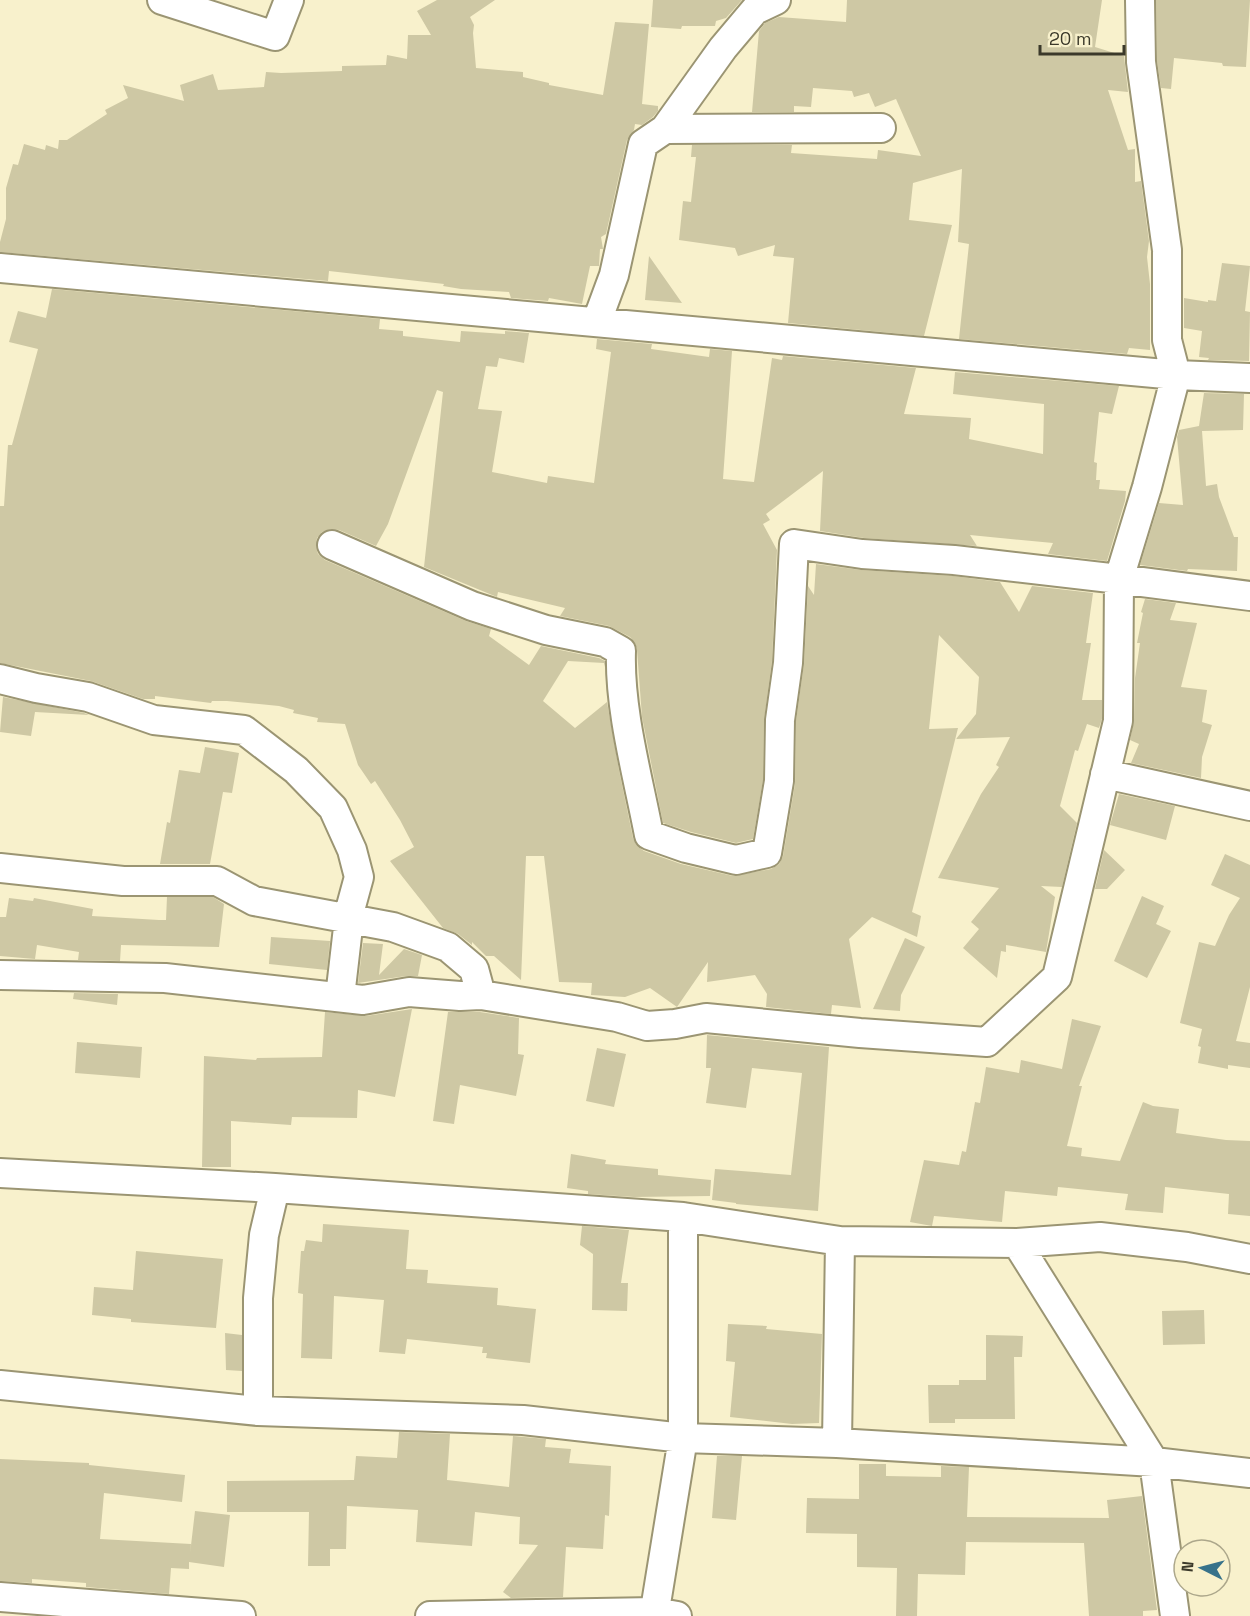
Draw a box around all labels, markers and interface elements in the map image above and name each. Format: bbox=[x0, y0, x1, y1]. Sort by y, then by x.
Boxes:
scale bar bbox=[1040, 18, 1124, 56]
text: 20 m bbox=[1049, 27, 1092, 50]
north arrow bbox=[1172, 1538, 1232, 1598]
text: N bbox=[1177, 1560, 1199, 1573]

